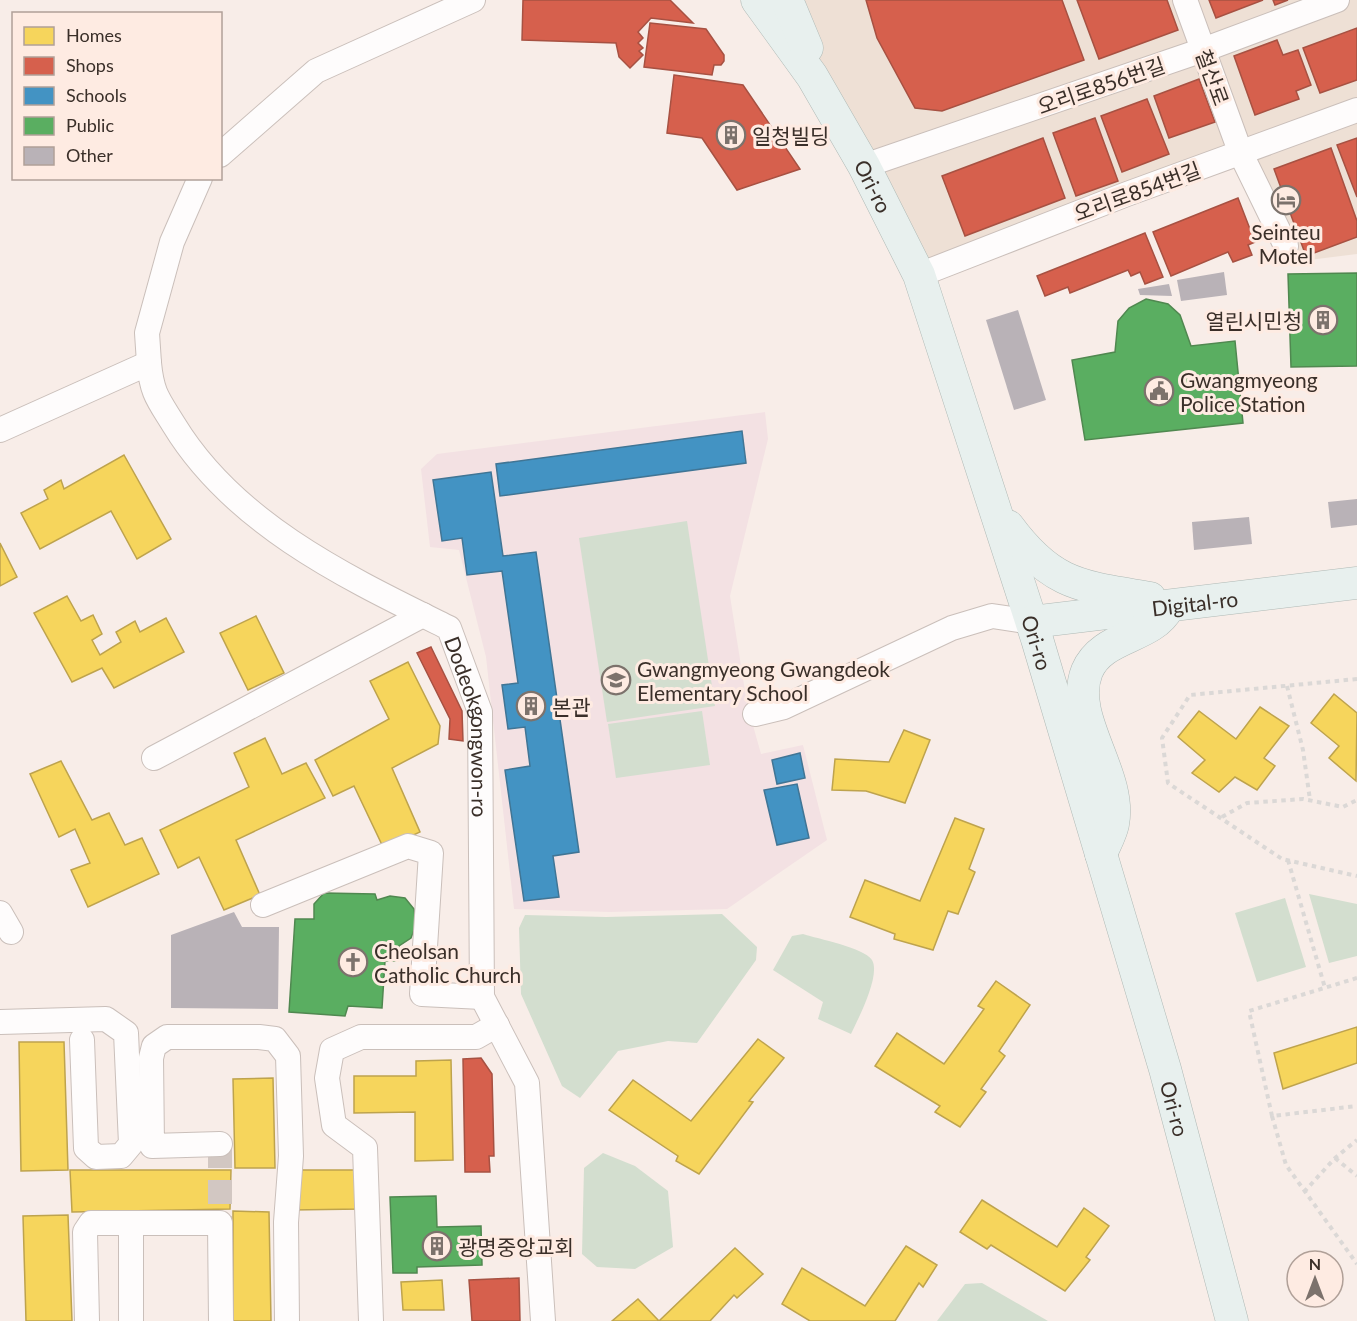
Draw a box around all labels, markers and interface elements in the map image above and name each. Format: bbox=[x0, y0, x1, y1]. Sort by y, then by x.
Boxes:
legend bbox=[12, 12, 222, 180]
text: Homes bbox=[66, 24, 122, 46]
street label: 철산로 bbox=[1191, 45, 1235, 109]
street label: 오리로856번길 bbox=[1034, 52, 1168, 118]
text: Shops bbox=[66, 54, 114, 76]
text: Schools bbox=[66, 84, 127, 106]
text: Public bbox=[66, 114, 114, 136]
building icon: 일청빌딩 bbox=[715, 119, 747, 151]
place label: 일청빌딩 bbox=[752, 123, 829, 148]
text: Other bbox=[66, 144, 113, 166]
street label: Ori-ro bbox=[850, 155, 898, 217]
street label: 오리로854번길 bbox=[1070, 156, 1204, 226]
hotel icon: Seinteu Motel bbox=[1270, 184, 1302, 216]
place label: Seinteu Motel bbox=[1251, 219, 1321, 268]
building icon: 열린시민청 bbox=[1307, 304, 1339, 336]
place label: 열린시민청 bbox=[1205, 308, 1302, 333]
place label: Gwangmyeong Police Station bbox=[1180, 367, 1318, 416]
public building icon: Gwangmyeong Police Station bbox=[1143, 375, 1175, 407]
street label: Digital-ro bbox=[1150, 585, 1239, 620]
street label: Ori-ro bbox=[1018, 612, 1058, 673]
street label: Dodeokgongwon-ro bbox=[441, 632, 493, 818]
place label: Gwangmyeong Gwangdeok Elementary School bbox=[637, 656, 890, 705]
school or university icon: Gwangmyeong Gwangdeok Elementary School bbox=[600, 664, 632, 696]
building icon: 본관 bbox=[515, 690, 547, 722]
place label: 본관 bbox=[552, 694, 591, 719]
place label: Cheolsan Catholic Church bbox=[374, 938, 521, 987]
church icon: Cheolsan Catholic Church bbox=[337, 946, 369, 978]
street label: Ori-ro bbox=[1156, 1078, 1195, 1139]
building icon: 광명중앙교회 bbox=[421, 1230, 453, 1262]
place label: 광명중앙교회 bbox=[458, 1234, 574, 1259]
north arrow bbox=[1285, 1249, 1345, 1309]
text: N bbox=[1309, 1254, 1321, 1273]

